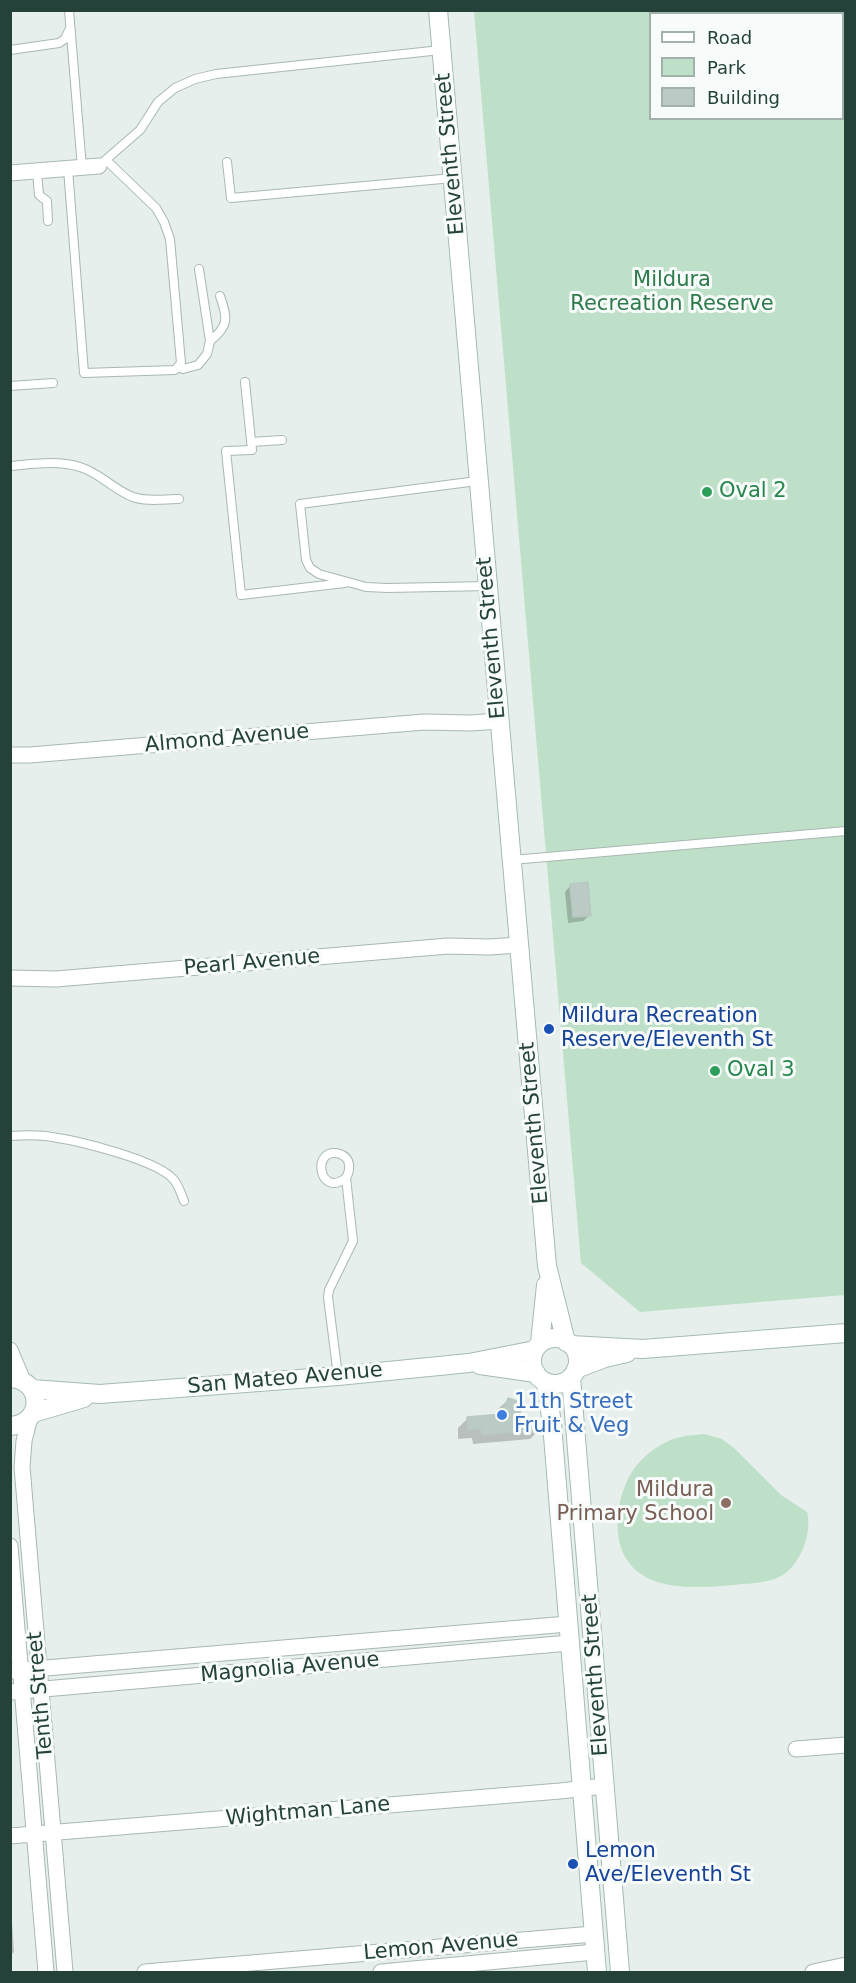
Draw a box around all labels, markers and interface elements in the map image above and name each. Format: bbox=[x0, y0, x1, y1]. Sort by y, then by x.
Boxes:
legend bbox=[649, 12, 844, 120]
text: Road bbox=[707, 27, 752, 48]
text: Park bbox=[707, 57, 746, 78]
street label: Eleventh Street bbox=[431, 72, 471, 236]
text: Building bbox=[707, 87, 780, 108]
park label: Mildura Recreation Reserve bbox=[570, 268, 774, 318]
place label: Oval 2 bbox=[719, 479, 787, 505]
marker: Oval 2 bbox=[700, 485, 714, 499]
street label: Eleventh Street bbox=[472, 556, 512, 720]
street label: Almond Avenue bbox=[144, 719, 310, 759]
street label: Pearl Avenue bbox=[183, 944, 321, 982]
place label: Mildura Recreation Reserve/Eleventh St bbox=[561, 1004, 773, 1054]
marker: Mildura Recreation Reserve/Eleventh St bbox=[542, 1022, 556, 1036]
street label: Eleventh Street bbox=[515, 1041, 555, 1205]
place label: Oval 3 bbox=[727, 1058, 795, 1084]
marker: Oval 3 bbox=[708, 1064, 722, 1078]
street label: San Mateo Avenue bbox=[186, 1358, 384, 1400]
place label: 11th Street Fruit & Veg bbox=[514, 1390, 633, 1440]
marker: 11th Street Fruit & Veg bbox=[495, 1408, 509, 1422]
place label: Mildura Primary School bbox=[556, 1478, 714, 1528]
marker: Mildura Primary School bbox=[719, 1496, 733, 1510]
street label: Eleventh Street bbox=[578, 1593, 614, 1757]
street label: Tenth Street bbox=[23, 1630, 59, 1760]
street label: Magnolia Avenue bbox=[199, 1648, 381, 1688]
street label: Wightman Lane bbox=[225, 1792, 391, 1832]
place label: Lemon Ave/Eleventh St bbox=[585, 1839, 751, 1889]
marker: Lemon Ave/Eleventh St bbox=[566, 1857, 580, 1871]
street label: Lemon Avenue bbox=[362, 1928, 520, 1966]

